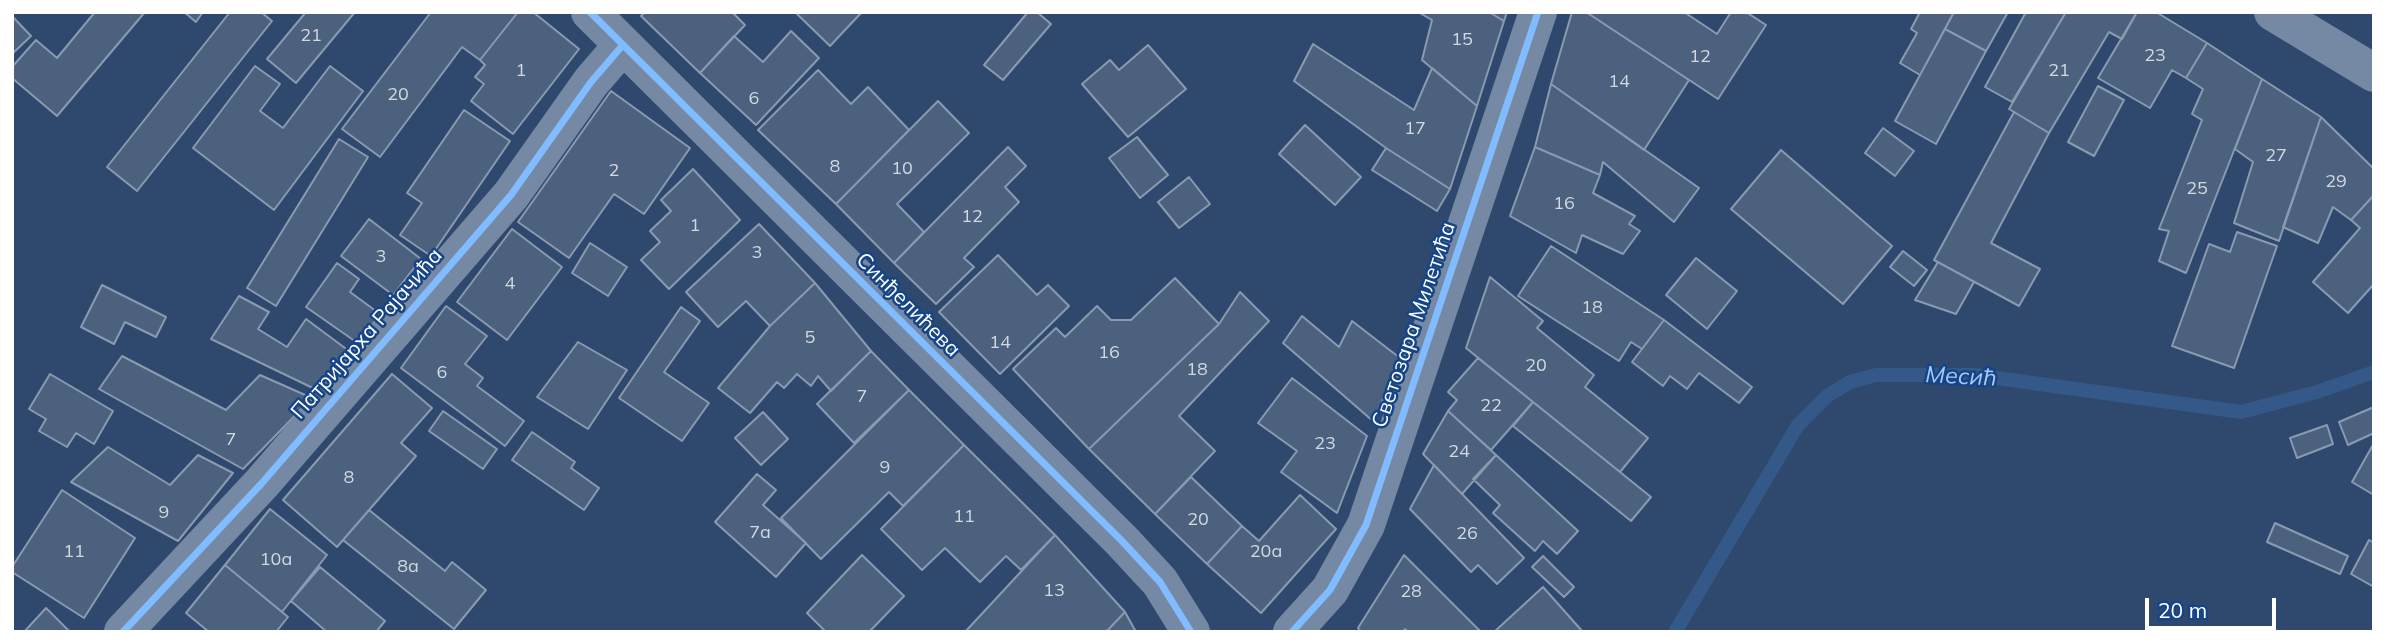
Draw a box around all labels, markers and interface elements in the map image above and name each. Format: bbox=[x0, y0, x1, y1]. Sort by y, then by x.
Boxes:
house number: 21 bbox=[300, 25, 322, 47]
house number: 15 bbox=[1451, 29, 1473, 51]
house number: 23 bbox=[2144, 45, 2166, 67]
house number: 12 bbox=[1689, 46, 1711, 68]
house number: 1 bbox=[516, 60, 526, 82]
house number: 21 bbox=[2048, 60, 2070, 82]
house number: 14 bbox=[1608, 71, 1630, 93]
house number: 20 bbox=[387, 84, 409, 106]
house number: 6 bbox=[749, 88, 759, 110]
house number: 17 bbox=[1404, 118, 1426, 140]
house number: 27 bbox=[2265, 145, 2287, 167]
house number: 8 bbox=[830, 156, 840, 178]
house number: 10 bbox=[891, 158, 913, 180]
house number: 2 bbox=[609, 160, 619, 182]
house number: 29 bbox=[2325, 171, 2347, 193]
house number: 25 bbox=[2186, 178, 2208, 200]
house number: 16 bbox=[1553, 193, 1575, 215]
house number: 12 bbox=[961, 206, 983, 228]
house number: 1 bbox=[690, 215, 700, 237]
street label: Светозара Милетића bbox=[1367, 219, 1461, 431]
house number: 3 bbox=[752, 242, 762, 264]
street label: Патријарха Рајачића bbox=[286, 244, 448, 424]
house number: 3 bbox=[376, 246, 386, 268]
street label: Синђелићева bbox=[851, 248, 965, 362]
house number: 4 bbox=[505, 273, 515, 295]
house number: 18 bbox=[1581, 297, 1603, 319]
house number: 5 bbox=[805, 327, 815, 349]
house number: 14 bbox=[989, 332, 1011, 354]
house number: 16 bbox=[1098, 342, 1120, 364]
house number: 20 bbox=[1525, 355, 1547, 377]
house number: 18 bbox=[1186, 359, 1208, 381]
water label: Месић bbox=[1925, 361, 1997, 393]
house number: 6 bbox=[437, 362, 447, 384]
house number: 7 bbox=[857, 386, 867, 408]
house number: 22 bbox=[1480, 395, 1502, 417]
house number: 7 bbox=[226, 429, 236, 451]
house number: 23 bbox=[1314, 433, 1336, 455]
house number: 24 bbox=[1448, 441, 1470, 463]
house number: 9 bbox=[880, 457, 890, 479]
house number: 8 bbox=[344, 467, 354, 489]
house number: 9 bbox=[159, 502, 169, 524]
house number: 11 bbox=[953, 506, 975, 528]
house number: 20 bbox=[1187, 509, 1209, 531]
house number: 7a bbox=[749, 522, 771, 544]
house number: 26 bbox=[1456, 523, 1478, 545]
house number: 11 bbox=[63, 541, 85, 563]
house number: 20a bbox=[1250, 541, 1282, 563]
house number: 10a bbox=[260, 549, 292, 571]
house number: 8a bbox=[397, 556, 419, 578]
house number: 13 bbox=[1043, 580, 1065, 602]
house number: 28 bbox=[1400, 581, 1422, 603]
scale bar bbox=[2148, 584, 2279, 628]
text: 20 m bbox=[2158, 597, 2207, 623]

